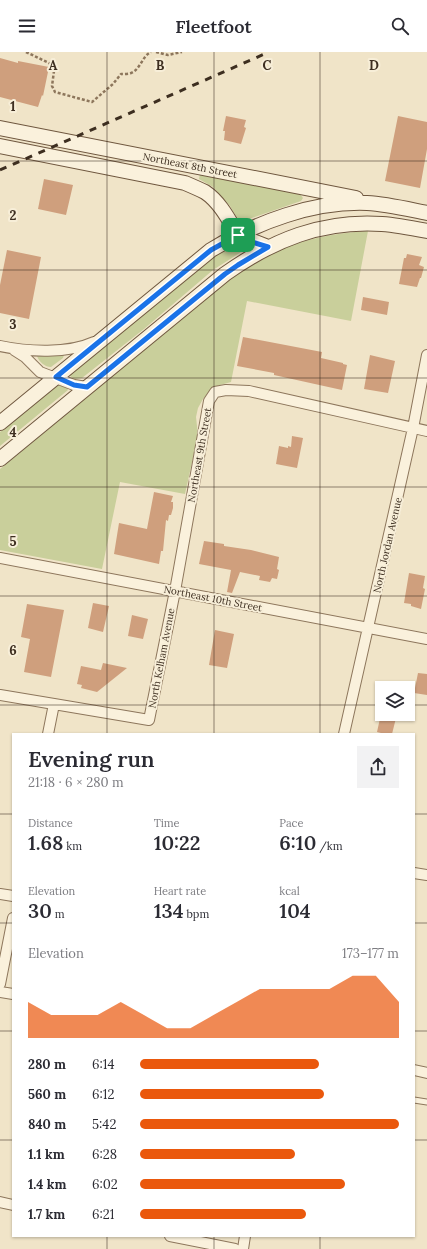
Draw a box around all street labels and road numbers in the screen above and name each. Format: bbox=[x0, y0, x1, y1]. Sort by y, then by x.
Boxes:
street label: Northeast 8th Street bbox=[142, 150, 238, 181]
street label: Northeast 9th Street bbox=[185, 407, 214, 503]
street label: North Jordan Avenue bbox=[370, 495, 405, 594]
street label: Northeast 10th Street bbox=[163, 583, 263, 614]
street label: North Kelham Avenue bbox=[145, 606, 178, 709]

